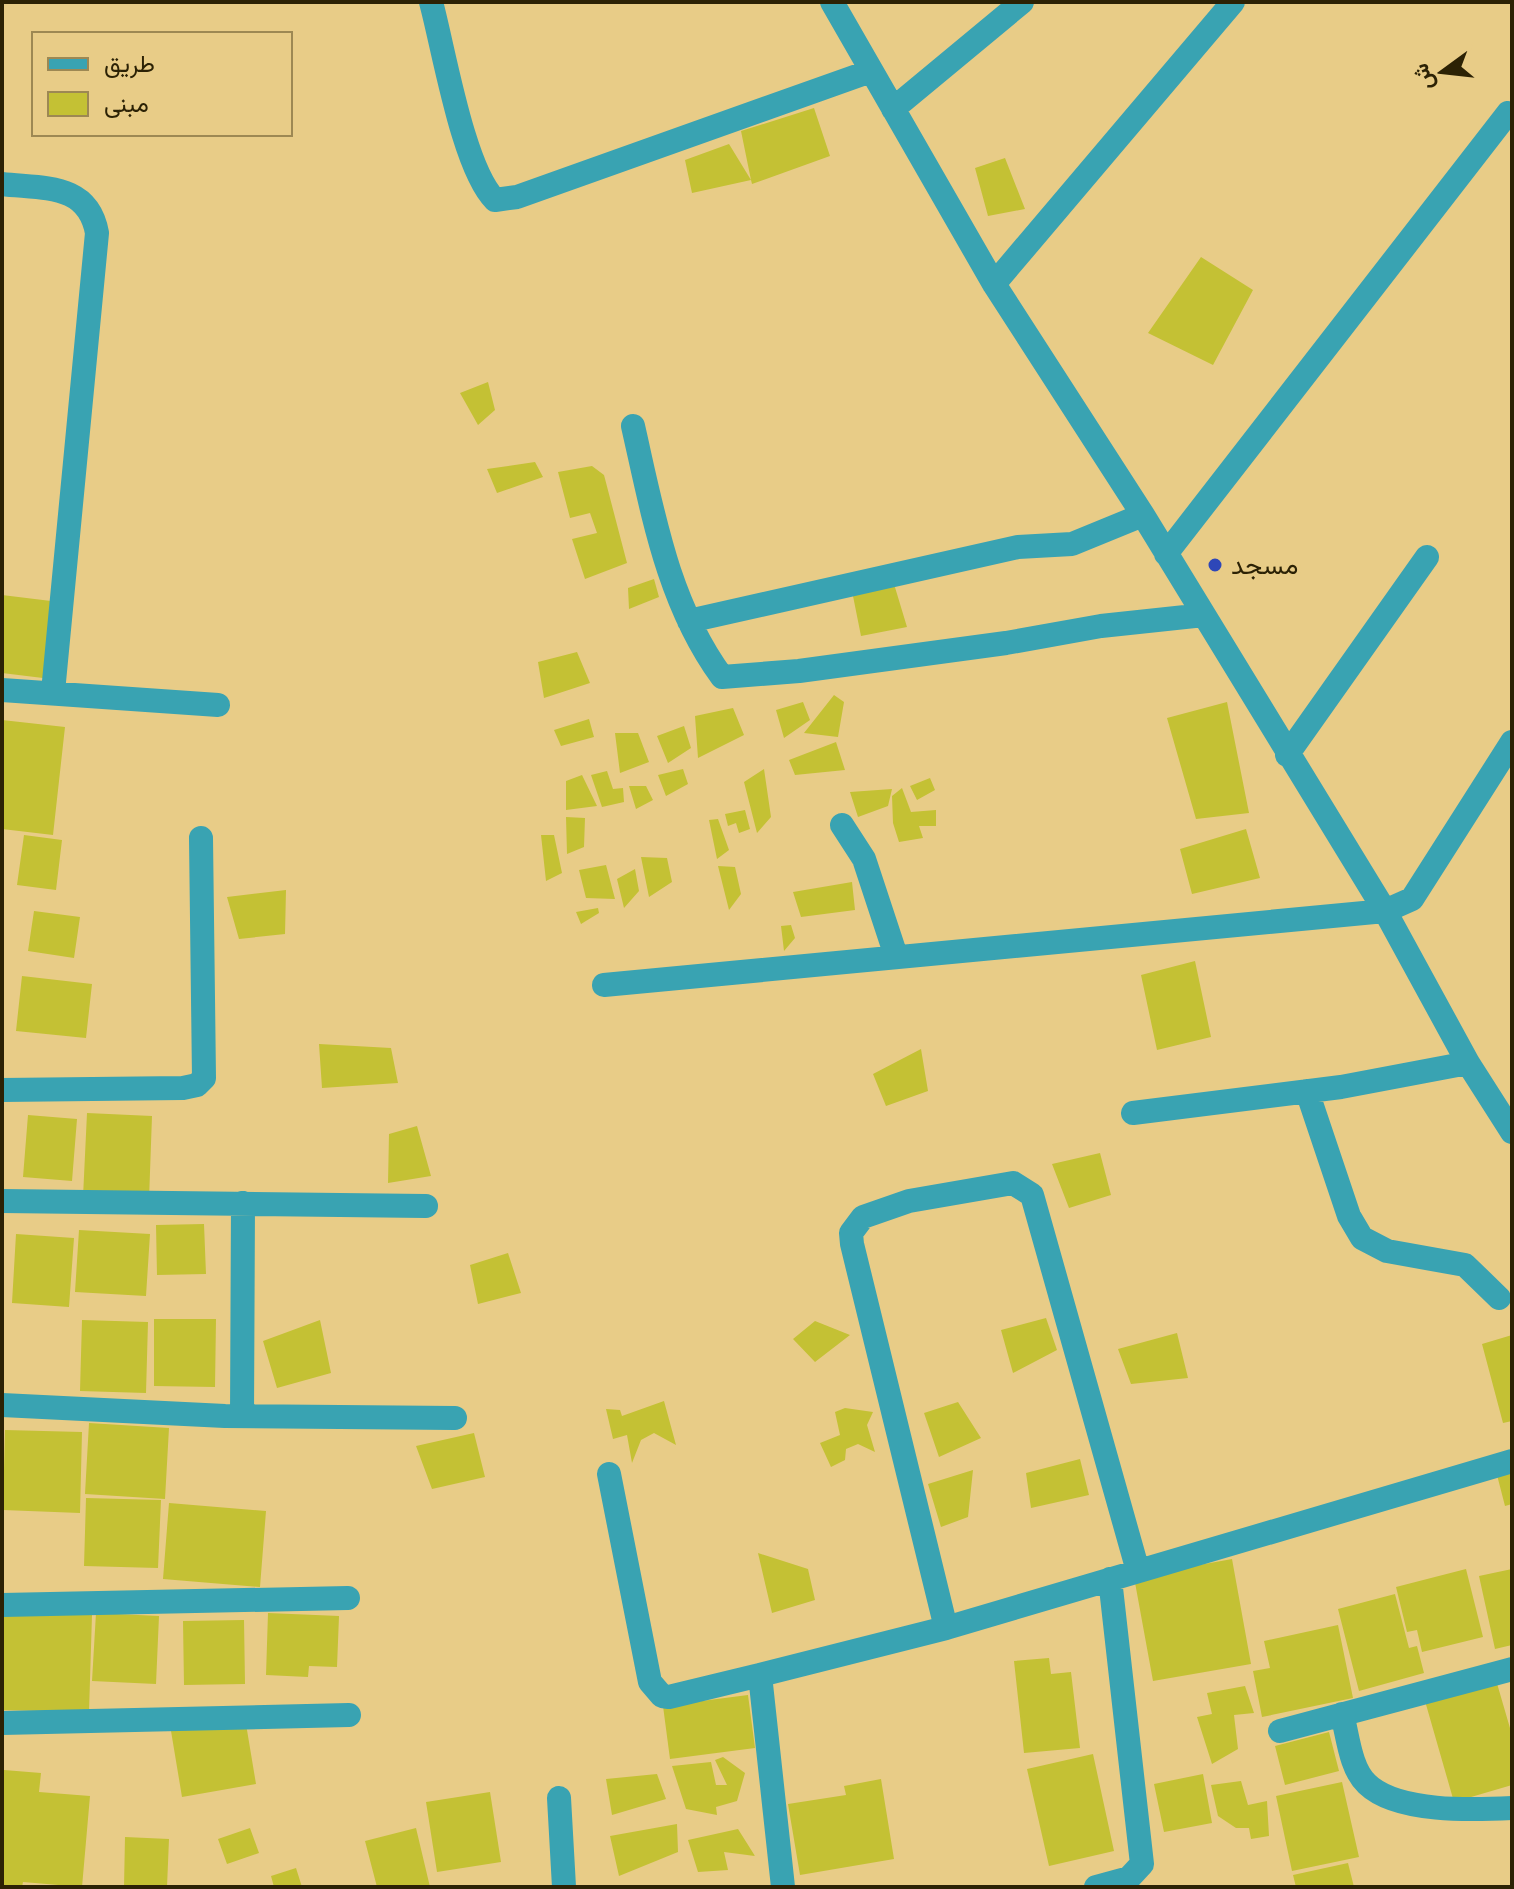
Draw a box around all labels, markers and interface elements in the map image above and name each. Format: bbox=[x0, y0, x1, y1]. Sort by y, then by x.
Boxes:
legend bbox=[32, 32, 292, 136]
north arrow bbox=[1402, 32, 1482, 112]
text: طريق bbox=[104, 47, 155, 79]
text: ش bbox=[1405, 61, 1440, 94]
text: مبنى bbox=[104, 87, 149, 119]
place label: مسجد bbox=[1231, 547, 1298, 581]
marker: مسجد bbox=[1206, 556, 1224, 574]

